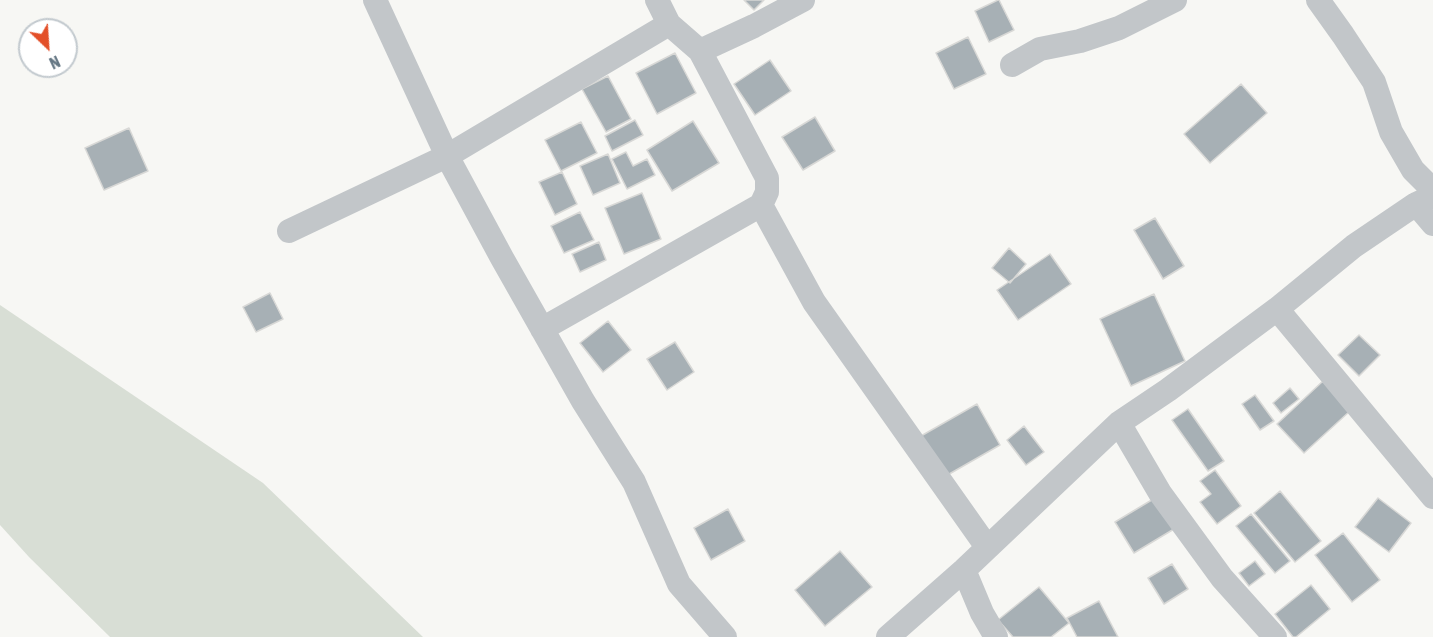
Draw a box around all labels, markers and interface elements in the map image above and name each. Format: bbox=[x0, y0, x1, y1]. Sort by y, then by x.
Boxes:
north arrow bbox=[18, 18, 78, 78]
text: N bbox=[47, 52, 63, 73]

